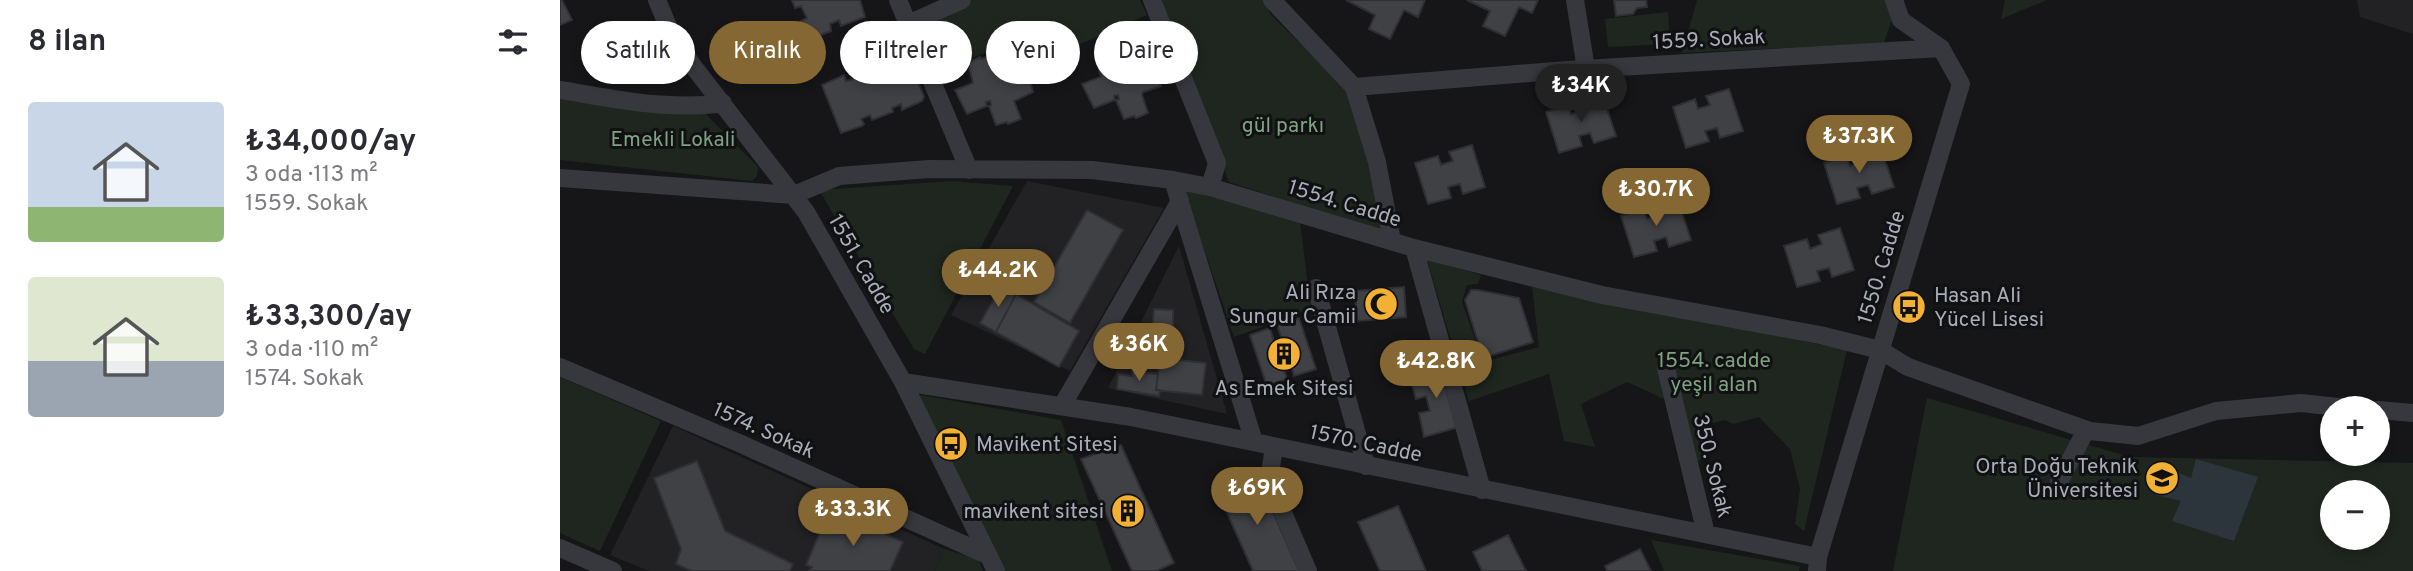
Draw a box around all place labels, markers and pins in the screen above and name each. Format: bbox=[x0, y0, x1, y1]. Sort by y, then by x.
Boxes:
pin: ₺34K bbox=[1540, 64, 1622, 124]
pin: ₺37.3K bbox=[1802, 116, 1916, 175]
pin: ₺30.7K bbox=[1599, 168, 1713, 228]
pin: ₺44.2K bbox=[941, 250, 1055, 309]
place label: Ali Rıza Sungur Camii bbox=[1229, 280, 1356, 331]
place label: Hasan Ali Yücel Lisesi bbox=[1934, 283, 2044, 334]
mosque icon: Ali Rıza Sungur Camii bbox=[1362, 285, 1400, 323]
bus stop icon: Hasan Ali Yücel Lisesi bbox=[1890, 288, 1928, 326]
pin: ₺36K bbox=[1098, 324, 1180, 383]
building icon: As Emek Sitesi bbox=[1265, 335, 1303, 373]
pin: ₺42.8K bbox=[1379, 340, 1493, 400]
place label: As Emek Sitesi bbox=[1215, 376, 1353, 403]
bus stop icon: Mavikent Sitesi bbox=[932, 425, 970, 463]
place label: Mavikent Sitesi bbox=[976, 432, 1118, 459]
place label: Orta Doğu Teknik Üniversitesi bbox=[1975, 454, 2138, 505]
school or university icon: Orta Doğu Teknik Üniversitesi bbox=[2143, 459, 2181, 497]
pin: ₺69K bbox=[1216, 468, 1298, 527]
pin: ₺33.3K bbox=[796, 489, 910, 548]
building icon: mavikent sitesi bbox=[1109, 492, 1147, 530]
place label: mavikent sitesi bbox=[963, 499, 1104, 526]

